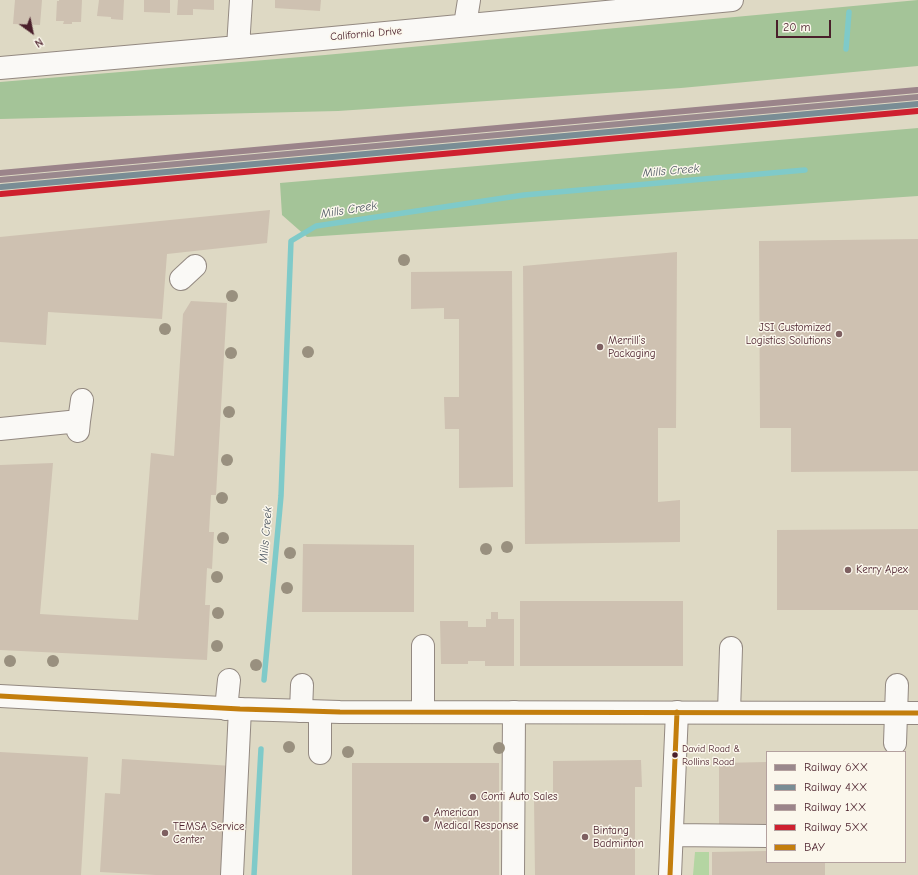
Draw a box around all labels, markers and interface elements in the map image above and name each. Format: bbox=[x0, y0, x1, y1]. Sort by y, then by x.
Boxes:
north arrow bbox=[12, 12, 52, 52]
scale bar bbox=[778, 12, 833, 38]
text: 20 m bbox=[783, 20, 811, 34]
street label: California Drive bbox=[330, 24, 402, 44]
text: N bbox=[32, 35, 45, 50]
water label: Mills Creek bbox=[642, 161, 700, 181]
water label: Mills Creek bbox=[320, 198, 378, 222]
place label: JSI Customized Logistics Solutions bbox=[746, 321, 831, 347]
marker: JSI Customized Logistics Solutions bbox=[834, 329, 844, 339]
place label: Merrill’s Packaging bbox=[608, 334, 656, 360]
marker: Merrill’s Packaging bbox=[595, 342, 605, 352]
water label: Mills Creek bbox=[256, 506, 276, 564]
place label: Kerry Apex bbox=[856, 563, 908, 577]
marker: Kerry Apex bbox=[843, 565, 853, 575]
place label: David Road & Rollins Road bbox=[682, 743, 740, 766]
marker: David Road & Rollins Road bbox=[670, 750, 680, 760]
legend bbox=[766, 751, 906, 863]
text: Railway 6XX bbox=[804, 760, 868, 774]
text: Railway 4XX bbox=[804, 780, 867, 794]
place label: Conti Auto Sales bbox=[481, 790, 558, 804]
marker: Conti Auto Sales bbox=[468, 792, 478, 802]
text: Railway 1XX bbox=[804, 800, 866, 814]
place label: American Medical Response bbox=[434, 806, 518, 832]
marker: American Medical Response bbox=[421, 814, 431, 824]
place label: TEMSA Service Center bbox=[173, 820, 245, 846]
text: Railway 5XX bbox=[804, 820, 868, 834]
place label: Bintang Badminton bbox=[593, 824, 644, 850]
marker: TEMSA Service Center bbox=[160, 828, 170, 838]
marker: Bintang Badminton bbox=[580, 832, 590, 842]
text: BAY bbox=[804, 840, 825, 854]

